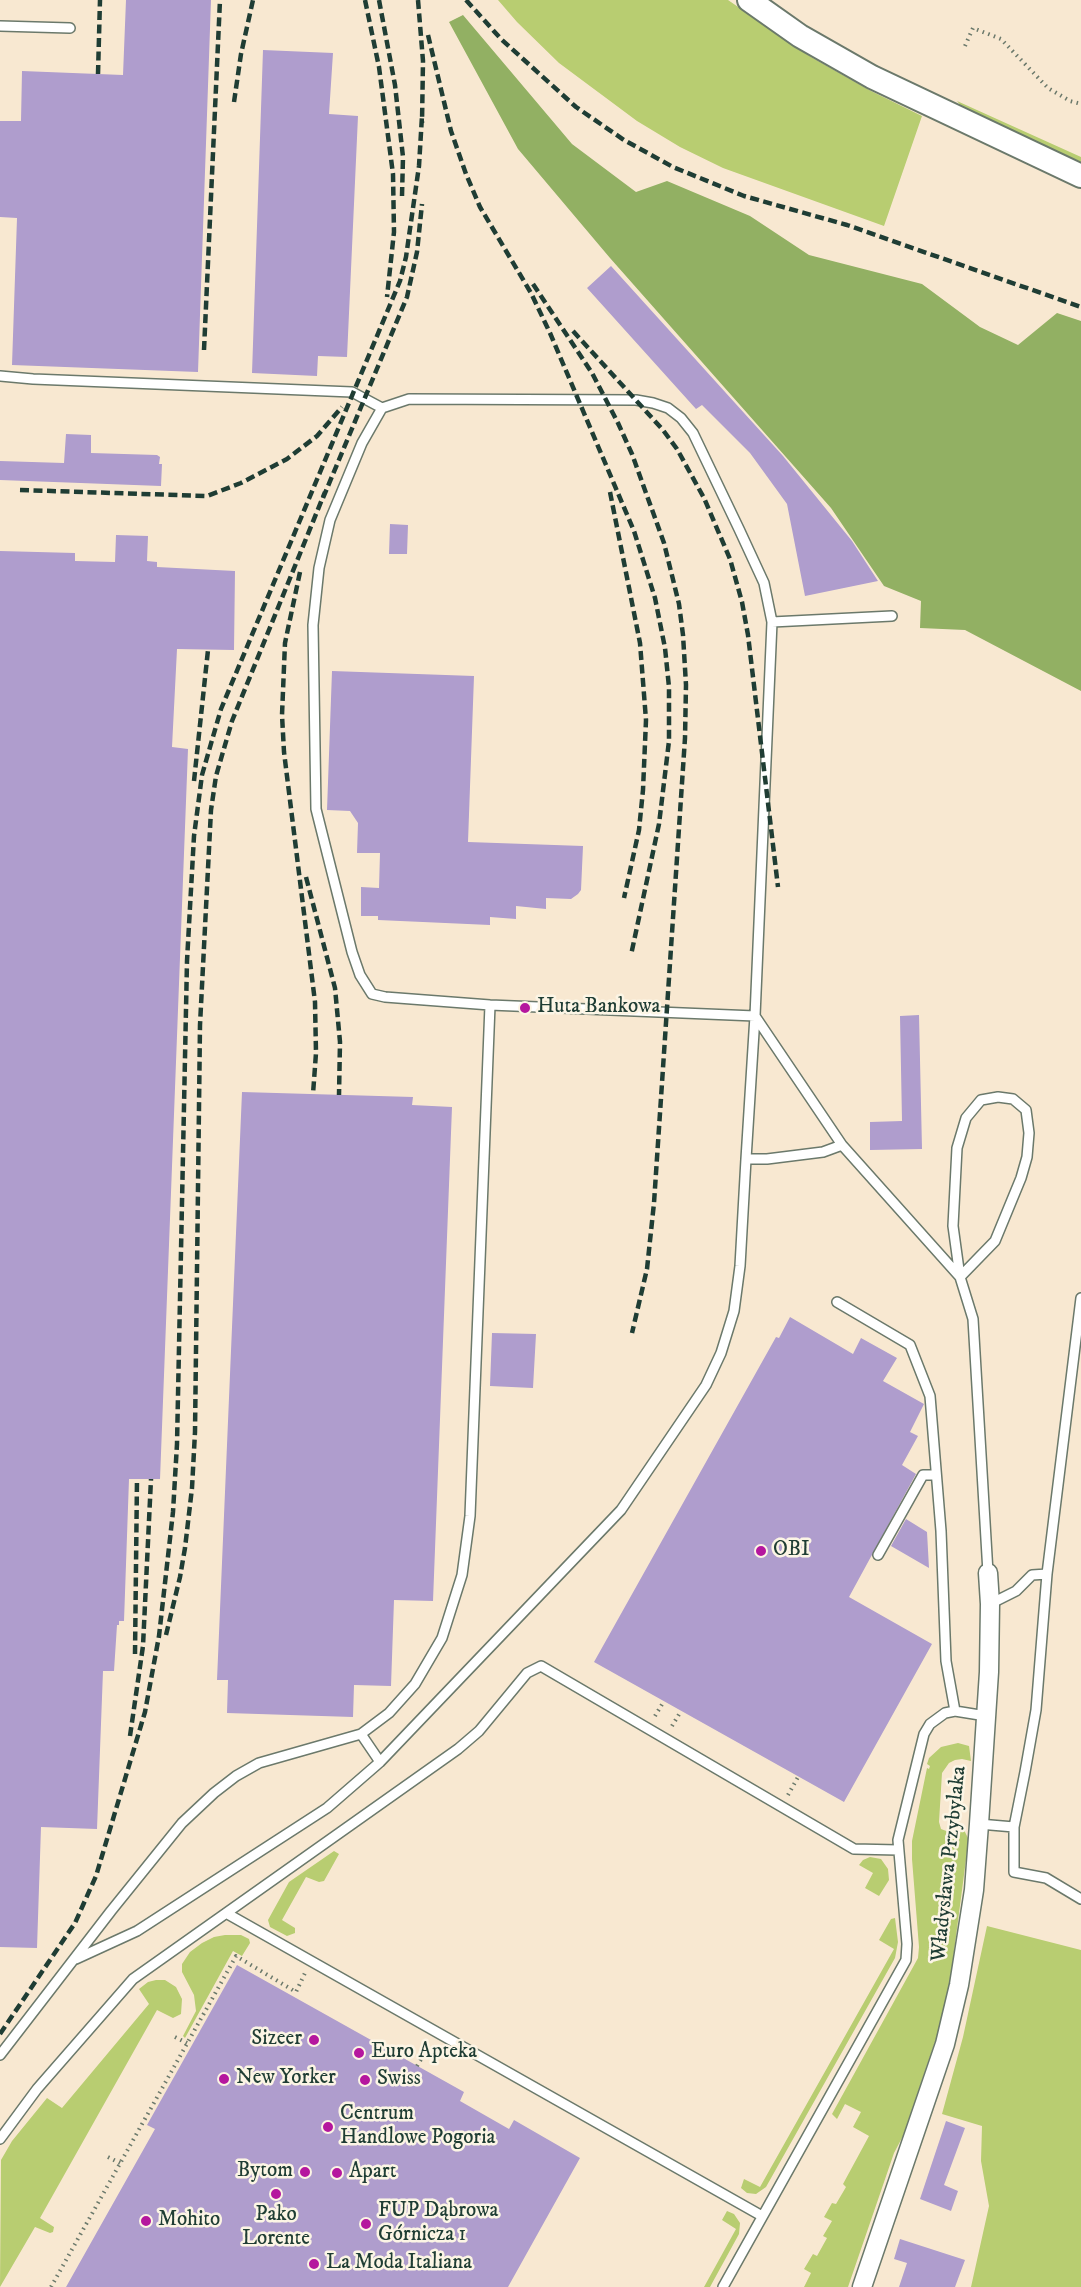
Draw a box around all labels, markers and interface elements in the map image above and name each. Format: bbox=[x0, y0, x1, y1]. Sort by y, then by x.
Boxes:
place label: Huta Bankowa bbox=[537, 995, 661, 1021]
marker: Huta Bankowa bbox=[518, 1001, 532, 1015]
place label: OBI bbox=[773, 1538, 810, 1564]
marker: OBI bbox=[754, 1544, 768, 1558]
street label: Władysława Przybylaka bbox=[927, 1765, 973, 1963]
place label: Sizeer bbox=[251, 2027, 302, 2053]
marker: Sizeer bbox=[307, 2033, 321, 2047]
place label: Euro Apteka bbox=[371, 2040, 477, 2066]
marker: Euro Apteka bbox=[352, 2046, 366, 2060]
place label: New Yorker bbox=[236, 2066, 336, 2092]
place label: Swiss bbox=[377, 2067, 421, 2093]
marker: New Yorker bbox=[217, 2072, 231, 2086]
marker: Swiss bbox=[358, 2073, 372, 2087]
place label: Centrum Handlowe Pogoria bbox=[340, 2102, 496, 2152]
marker: Centrum Handlowe Pogoria bbox=[321, 2120, 335, 2134]
place label: Bytom bbox=[237, 2159, 293, 2185]
place label: Apart bbox=[349, 2160, 396, 2186]
marker: Bytom bbox=[298, 2165, 312, 2179]
marker: Apart bbox=[330, 2166, 344, 2180]
marker: Pako Lorente bbox=[269, 2187, 283, 2201]
place label: FUP Dąbrowa Górnicza 1 bbox=[378, 2199, 498, 2249]
place label: Pako Lorente bbox=[242, 2203, 310, 2253]
place label: Mohito bbox=[158, 2208, 220, 2234]
marker: Mohito bbox=[139, 2214, 153, 2228]
marker: FUP Dąbrowa Górnicza 1 bbox=[359, 2217, 373, 2231]
place label: La Moda Italiana bbox=[326, 2251, 472, 2277]
marker: La Moda Italiana bbox=[307, 2257, 321, 2271]

